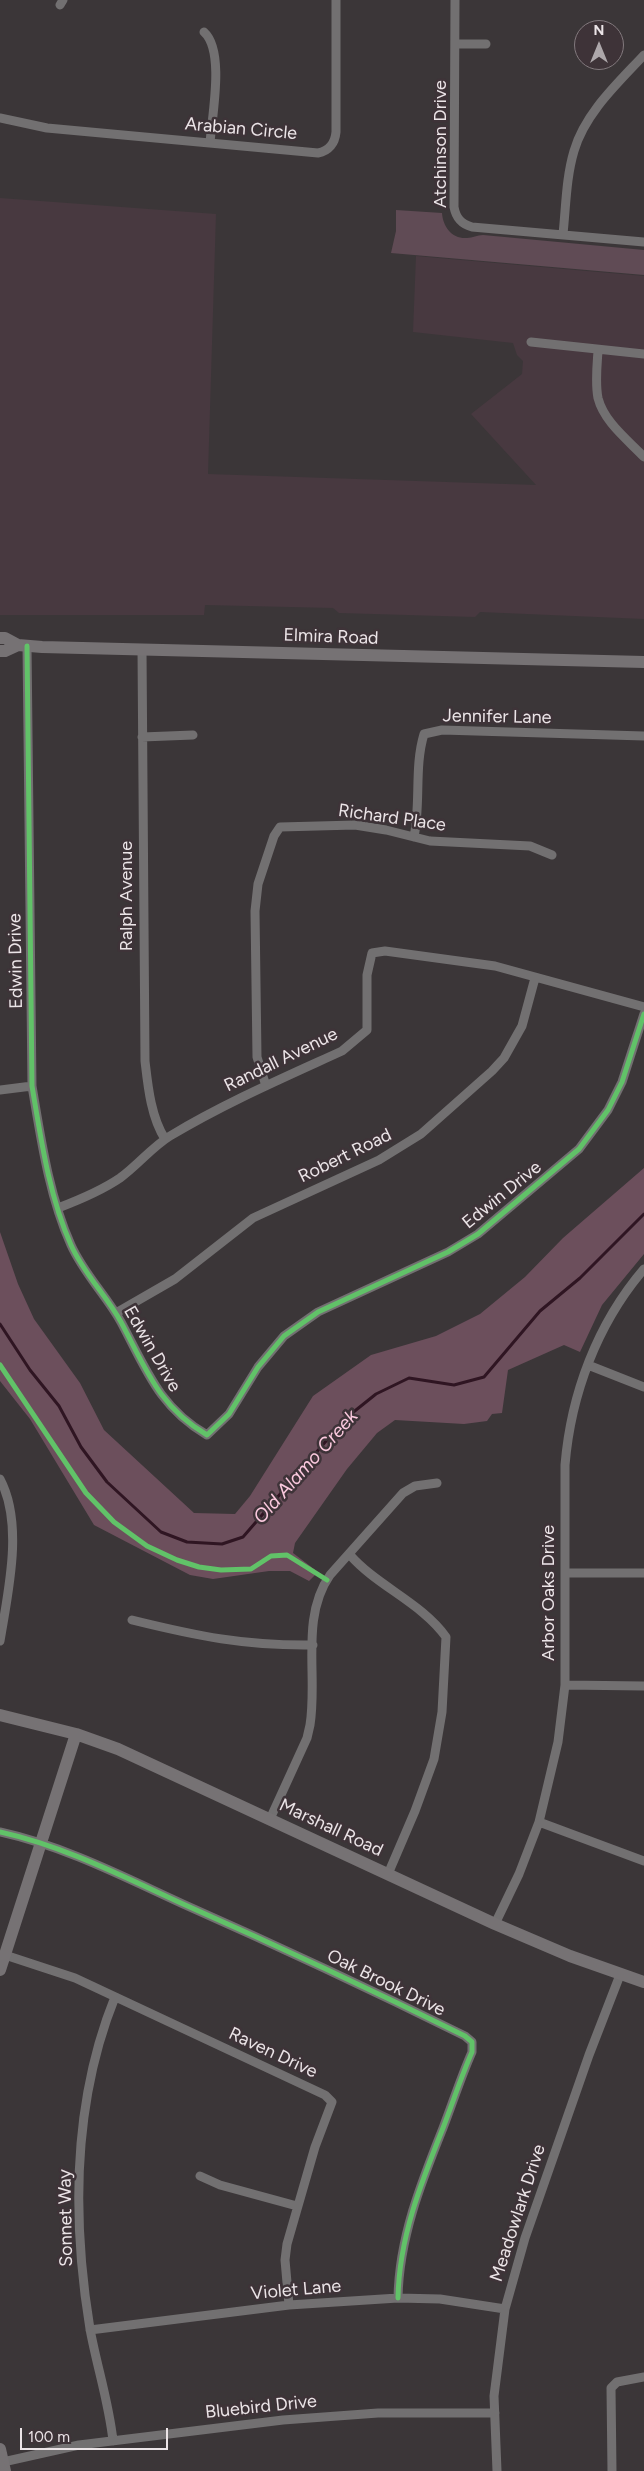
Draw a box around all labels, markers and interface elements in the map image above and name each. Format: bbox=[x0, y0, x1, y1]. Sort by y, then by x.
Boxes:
north arrow bbox=[574, 20, 624, 70]
text: N bbox=[594, 22, 604, 39]
street label: Atchinson Drive bbox=[430, 80, 452, 208]
street label: Arabian Circle bbox=[184, 113, 298, 145]
street label: Elmira Road bbox=[283, 625, 379, 649]
street label: Jennifer Lane bbox=[442, 705, 552, 729]
street label: Richard Place bbox=[337, 800, 447, 836]
street label: Ralph Avenue bbox=[116, 841, 138, 951]
street label: Edwin Drive bbox=[4, 913, 28, 1009]
street label: Randall Avenue bbox=[221, 1023, 341, 1097]
street label: Robert Road bbox=[295, 1124, 395, 1188]
street label: Edwin Drive bbox=[458, 1157, 546, 1233]
street label: Edwin Drive bbox=[119, 1302, 185, 1396]
water label: Old Alamo Creek bbox=[249, 1405, 363, 1529]
street label: Arbor Oaks Drive bbox=[538, 1525, 560, 1661]
street label: Marshall Road bbox=[276, 1795, 386, 1861]
street label: Oak Brook Drive bbox=[323, 1945, 449, 2021]
street label: Raven Drive bbox=[225, 2023, 321, 2083]
street label: Meadowlark Drive bbox=[486, 2142, 550, 2284]
street label: Sonnet Way bbox=[54, 2169, 78, 2267]
street label: Violet Lane bbox=[250, 2275, 342, 2305]
street label: Bluebird Drive bbox=[204, 2390, 318, 2424]
scale bar bbox=[22, 2418, 170, 2450]
text: 100 m bbox=[28, 2428, 70, 2446]

